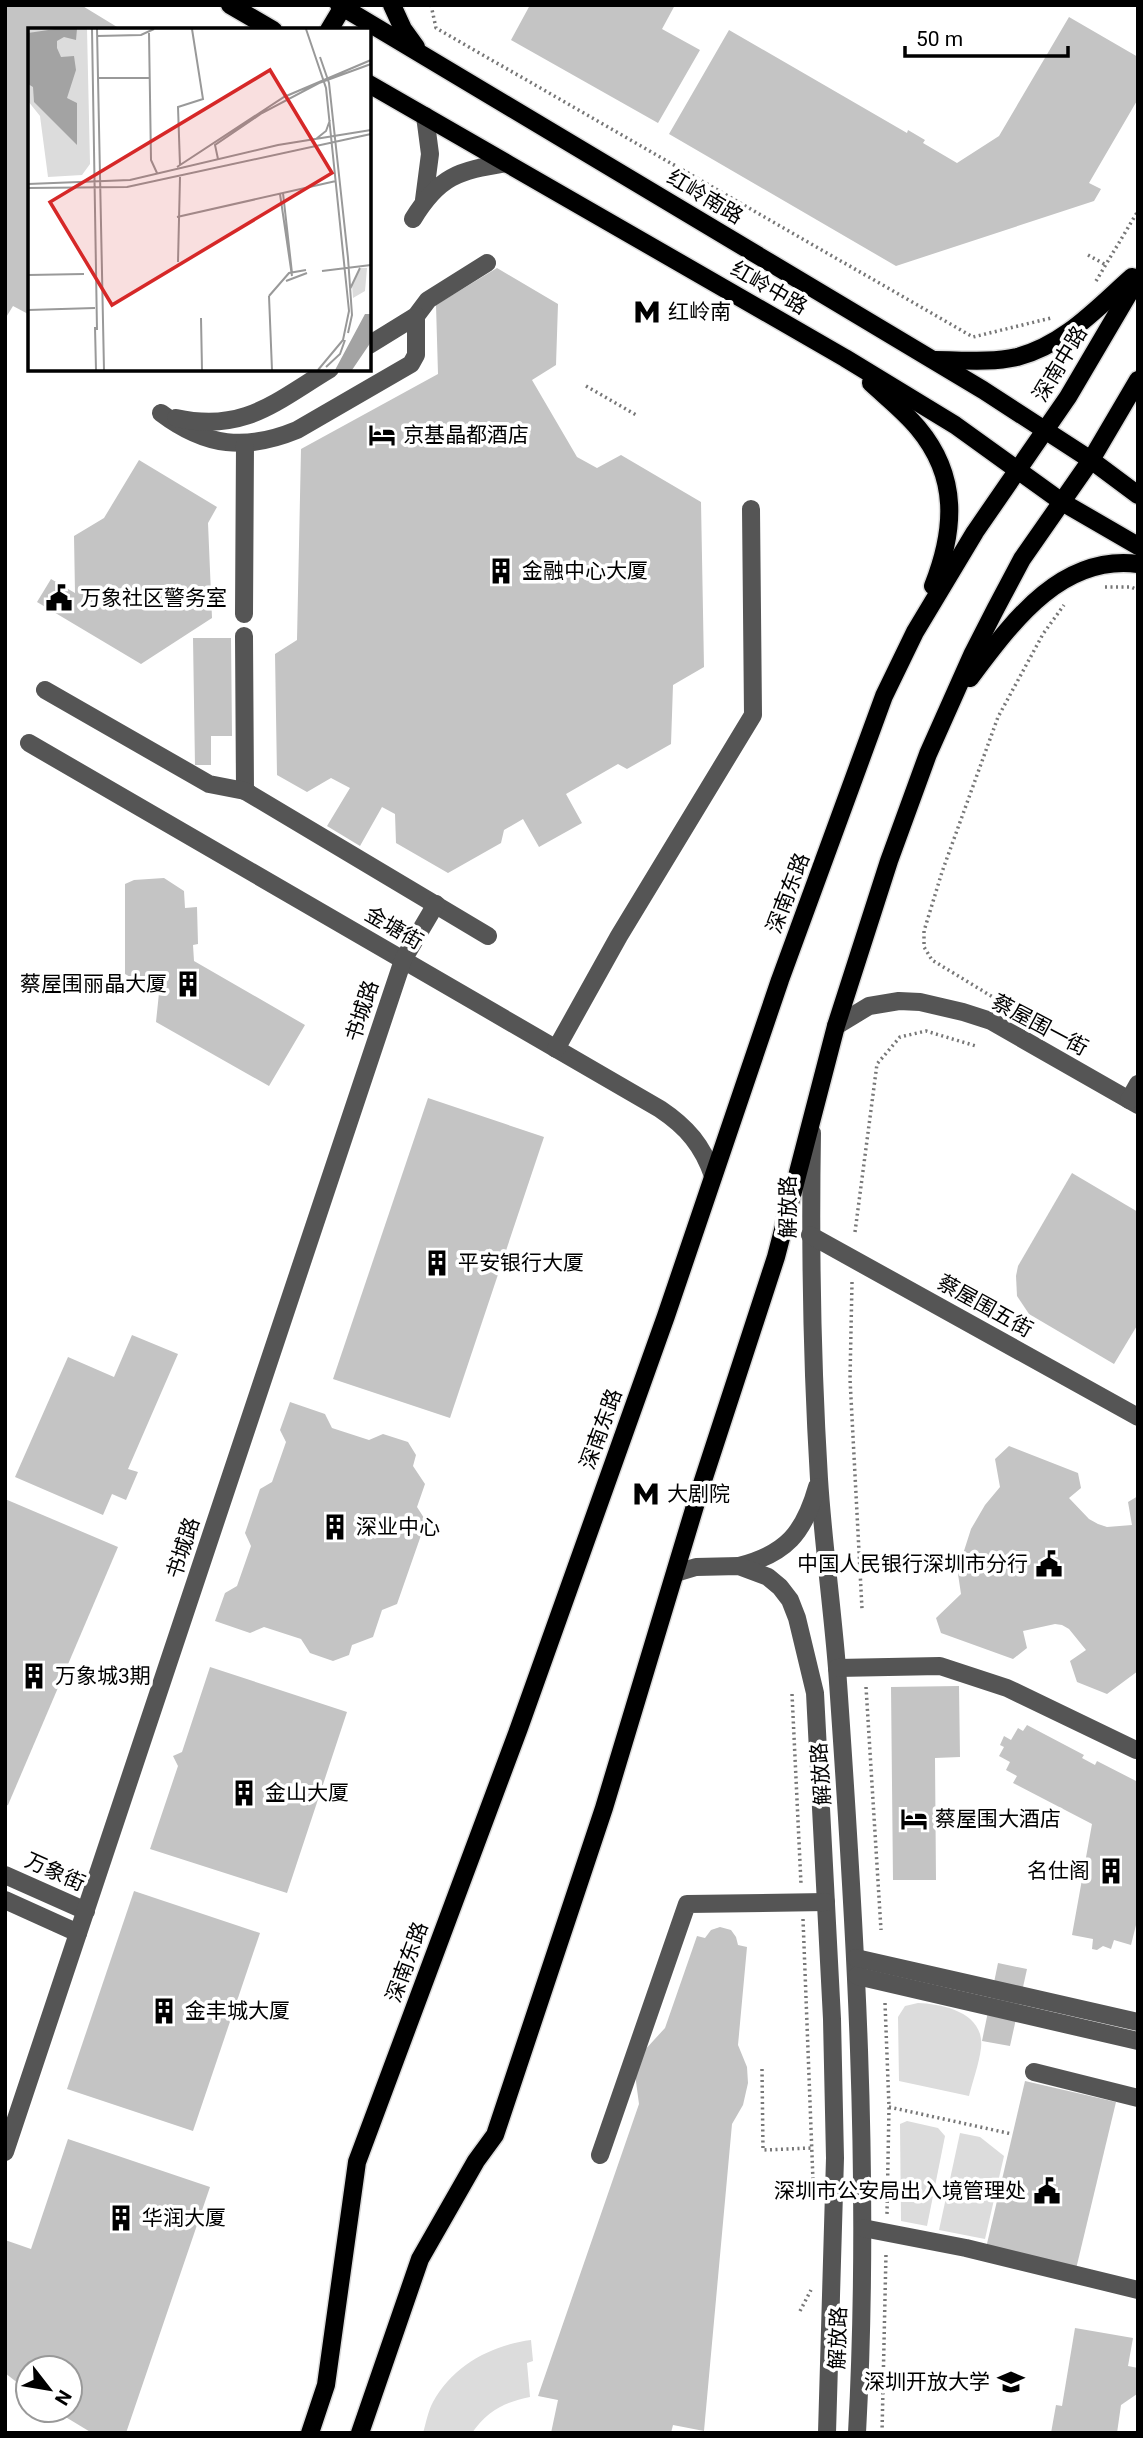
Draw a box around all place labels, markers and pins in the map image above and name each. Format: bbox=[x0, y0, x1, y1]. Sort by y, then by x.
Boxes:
metro station icon: 红岭南 bbox=[632, 297, 662, 327]
place label: 红岭南 bbox=[668, 300, 731, 324]
hotel icon: 京基晶都酒店 bbox=[367, 420, 397, 450]
place label: 京基晶都酒店 bbox=[403, 423, 529, 447]
building icon: 金融中心大厦 bbox=[486, 556, 516, 586]
place label: 金融中心大厦 bbox=[522, 559, 648, 583]
public building icon: 万象社区警务室 bbox=[44, 583, 74, 613]
place label: 万象社区警务室 bbox=[80, 586, 227, 610]
building icon: 蔡屋围丽晶大厦 bbox=[173, 969, 203, 999]
place label: 蔡屋围丽晶大厦 bbox=[20, 972, 167, 996]
building icon: 平安银行大厦 bbox=[422, 1248, 452, 1278]
place label: 平安银行大厦 bbox=[458, 1251, 584, 1275]
metro station icon: 大剧院 bbox=[631, 1479, 661, 1509]
place label: 大剧院 bbox=[667, 1482, 730, 1506]
building icon: 深业中心 bbox=[320, 1512, 350, 1542]
place label: 深业中心 bbox=[356, 1515, 440, 1539]
public building icon: 中国人民银行深圳市分行 bbox=[1034, 1549, 1064, 1579]
place label: 中国人民银行深圳市分行 bbox=[797, 1552, 1028, 1576]
building icon: 万象城3期 bbox=[19, 1661, 49, 1691]
place label: 万象城3期 bbox=[55, 1664, 151, 1688]
building icon: 金山大厦 bbox=[229, 1778, 259, 1808]
place label: 金山大厦 bbox=[265, 1781, 349, 1805]
hotel icon: 蔡屋围大酒店 bbox=[899, 1804, 929, 1834]
place label: 蔡屋围大酒店 bbox=[935, 1807, 1061, 1831]
building icon: 名仕阁 bbox=[1096, 1856, 1126, 1886]
place label: 名仕阁 bbox=[1027, 1859, 1090, 1883]
building icon: 金丰城大厦 bbox=[149, 1996, 179, 2026]
place label: 金丰城大厦 bbox=[185, 1999, 290, 2023]
public building icon: 深圳市公安局出入境管理处 bbox=[1032, 2176, 1062, 2206]
place label: 深圳市公安局出入境管理处 bbox=[774, 2179, 1026, 2203]
building icon: 华润大厦 bbox=[106, 2203, 136, 2233]
place label: 华润大厦 bbox=[142, 2206, 226, 2230]
school or university icon: 深圳开放大学 bbox=[996, 2367, 1026, 2397]
place label: 深圳开放大学 bbox=[864, 2370, 990, 2394]

